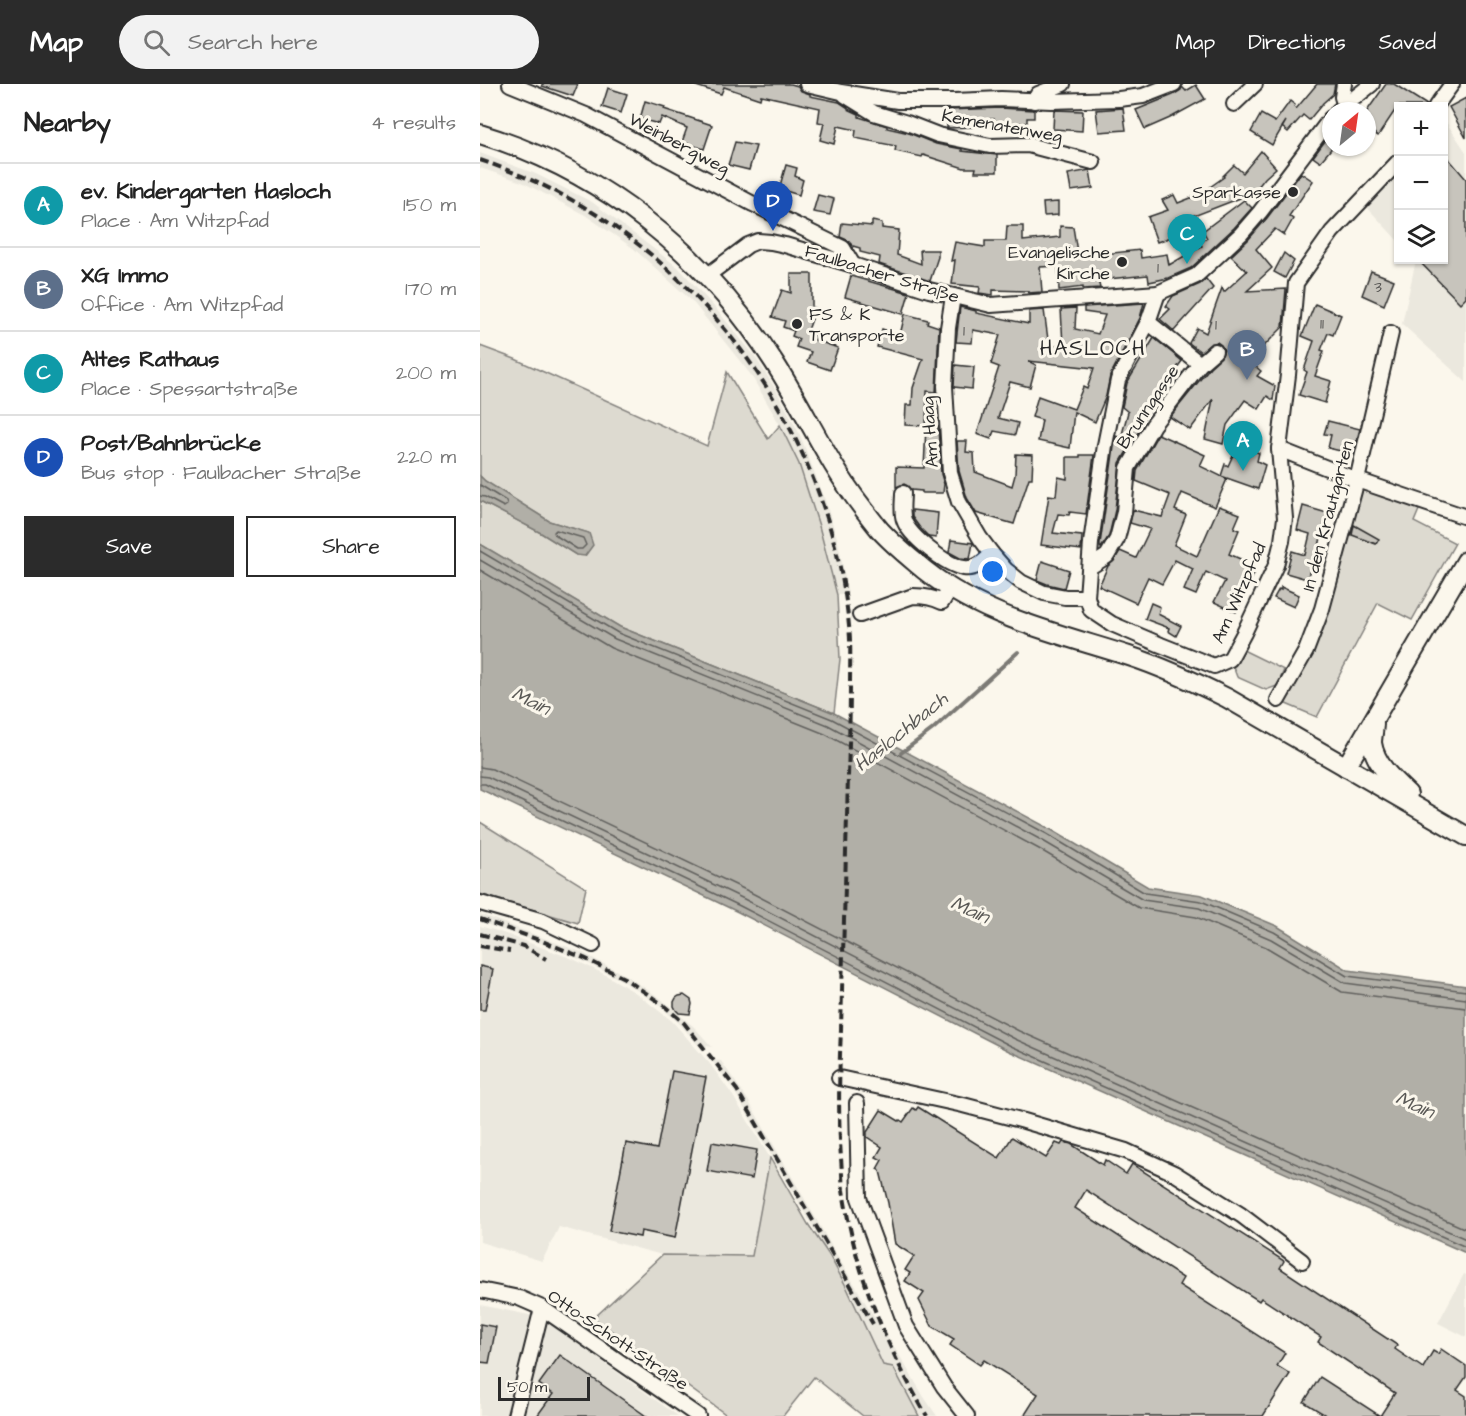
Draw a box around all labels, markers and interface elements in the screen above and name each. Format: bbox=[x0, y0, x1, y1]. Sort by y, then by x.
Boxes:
search box bbox=[119, 15, 539, 69]
text: Map bbox=[30, 23, 83, 62]
icon: search bbox=[140, 26, 173, 59]
text: Search here bbox=[188, 27, 318, 58]
text: Map bbox=[1175, 28, 1215, 57]
text: Directions bbox=[1248, 28, 1346, 57]
text: Saved bbox=[1379, 28, 1436, 57]
north arrow bbox=[1322, 102, 1376, 156]
map controls bbox=[1394, 102, 1448, 264]
button: + bbox=[1394, 102, 1448, 156]
street label: Kemenatenweg bbox=[940, 103, 1064, 150]
text: Nearby bbox=[24, 105, 111, 141]
street label: Weinbergweg bbox=[624, 107, 734, 182]
text: 4 results bbox=[371, 109, 456, 137]
button: − bbox=[1394, 156, 1448, 210]
text: ev. Kindergarten Hasloch bbox=[81, 176, 331, 207]
place label: Sparkasse bbox=[1192, 180, 1281, 205]
pin: D bbox=[754, 182, 792, 231]
marker: Sparkasse bbox=[1286, 185, 1300, 199]
text: A bbox=[37, 191, 50, 219]
text: 150 m bbox=[403, 191, 456, 219]
text: Place · Am Witzpfad bbox=[81, 207, 269, 235]
button: layers bbox=[1394, 210, 1448, 264]
pin: C bbox=[1168, 214, 1206, 264]
street label: Faulbacher Straße bbox=[802, 239, 963, 309]
place label: Evangelische Kirche bbox=[1008, 240, 1110, 286]
marker: Evangelische Kirche bbox=[1115, 255, 1129, 269]
house number: 1 bbox=[1157, 258, 1159, 279]
text: XG Immo bbox=[81, 260, 168, 291]
text: B bbox=[36, 275, 51, 303]
text: 170 m bbox=[405, 275, 456, 303]
house number: 3 bbox=[1374, 277, 1382, 298]
text: Office · Am Witzpfad bbox=[81, 291, 283, 319]
place label: FS & K Transporte bbox=[809, 302, 905, 348]
house number: 11 bbox=[1320, 314, 1324, 335]
house number: 1 bbox=[1215, 315, 1217, 336]
marker: FS & K Transporte bbox=[790, 317, 804, 331]
house number: 1 bbox=[963, 321, 965, 342]
pin: B bbox=[1228, 330, 1266, 380]
district label: HASLOCH bbox=[1040, 334, 1146, 363]
text: Altes Rathaus bbox=[81, 344, 219, 375]
text: C bbox=[36, 359, 51, 387]
text: 200 m bbox=[396, 359, 456, 387]
street label: Brunngasse bbox=[1111, 360, 1186, 454]
text: Place · Spessartstraße bbox=[81, 375, 298, 403]
street label: Am Haag bbox=[915, 396, 946, 468]
pin: A bbox=[1224, 422, 1263, 471]
text: Post/Bahnbrücke bbox=[81, 428, 261, 459]
street label: In den Krautgärten bbox=[1296, 438, 1361, 594]
text: D bbox=[37, 443, 50, 471]
text: 220 m bbox=[397, 443, 456, 471]
text: Bus stop · Faulbacher Straße bbox=[81, 459, 361, 487]
button: Save bbox=[24, 516, 234, 577]
button: Share bbox=[246, 516, 456, 577]
street label: Am Witzpfad bbox=[1206, 539, 1272, 647]
your location bbox=[978, 557, 1007, 586]
water label: Main bbox=[507, 680, 557, 723]
water label: Haslochbach bbox=[848, 685, 955, 779]
water label: Main bbox=[946, 889, 996, 932]
water label: Main bbox=[1391, 1084, 1441, 1127]
street label: Otto-Schott-Straße bbox=[543, 1284, 694, 1397]
scale bar bbox=[498, 1374, 590, 1402]
text: 50 m bbox=[507, 1376, 547, 1398]

